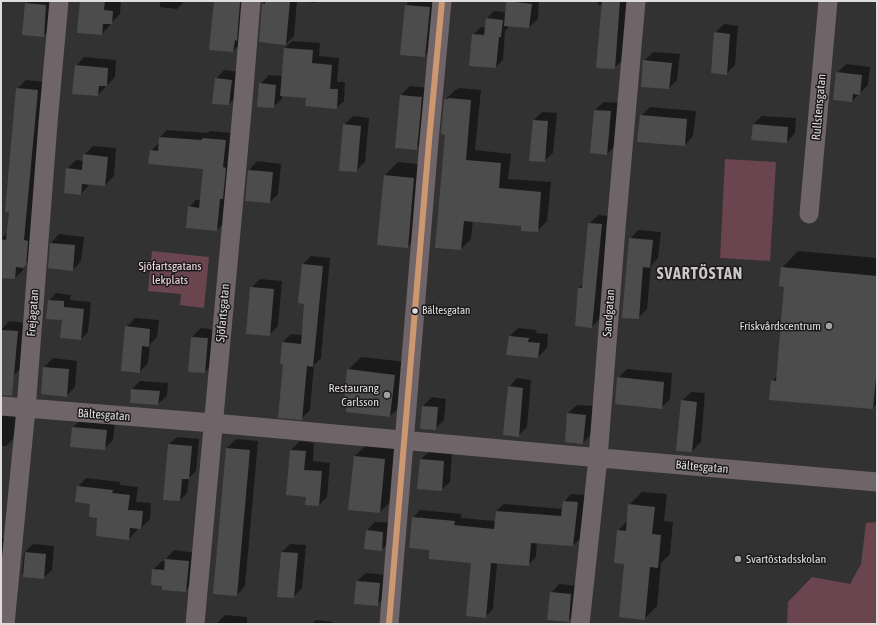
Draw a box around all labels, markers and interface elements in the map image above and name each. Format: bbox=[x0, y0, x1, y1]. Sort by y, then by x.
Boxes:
street label: Rullstensgatan bbox=[809, 73, 829, 141]
park label: Sjöfartsgatans lekplats bbox=[138, 259, 202, 287]
district label: SVARTÖSTAN bbox=[657, 264, 743, 284]
street label: Sjöfartsgatan bbox=[213, 283, 233, 343]
street label: Frejagatan bbox=[24, 289, 42, 337]
street label: Sandgatan bbox=[600, 289, 618, 337]
place label: Bältesgatan bbox=[422, 304, 470, 318]
marker: Bältesgatan bbox=[410, 306, 420, 316]
place label: Friskvårdscentrum bbox=[740, 319, 821, 333]
marker: Friskvårdscentrum bbox=[824, 321, 834, 331]
place label: Restaurang Carlsson bbox=[329, 381, 379, 409]
marker: Restaurang Carlsson bbox=[382, 390, 392, 400]
street label: Bältesgatan bbox=[77, 406, 131, 424]
street label: Bältesgatan bbox=[675, 458, 729, 476]
place label: Svartöstadsskolan bbox=[746, 552, 826, 566]
marker: Svartöstadsskolan bbox=[733, 554, 743, 564]

